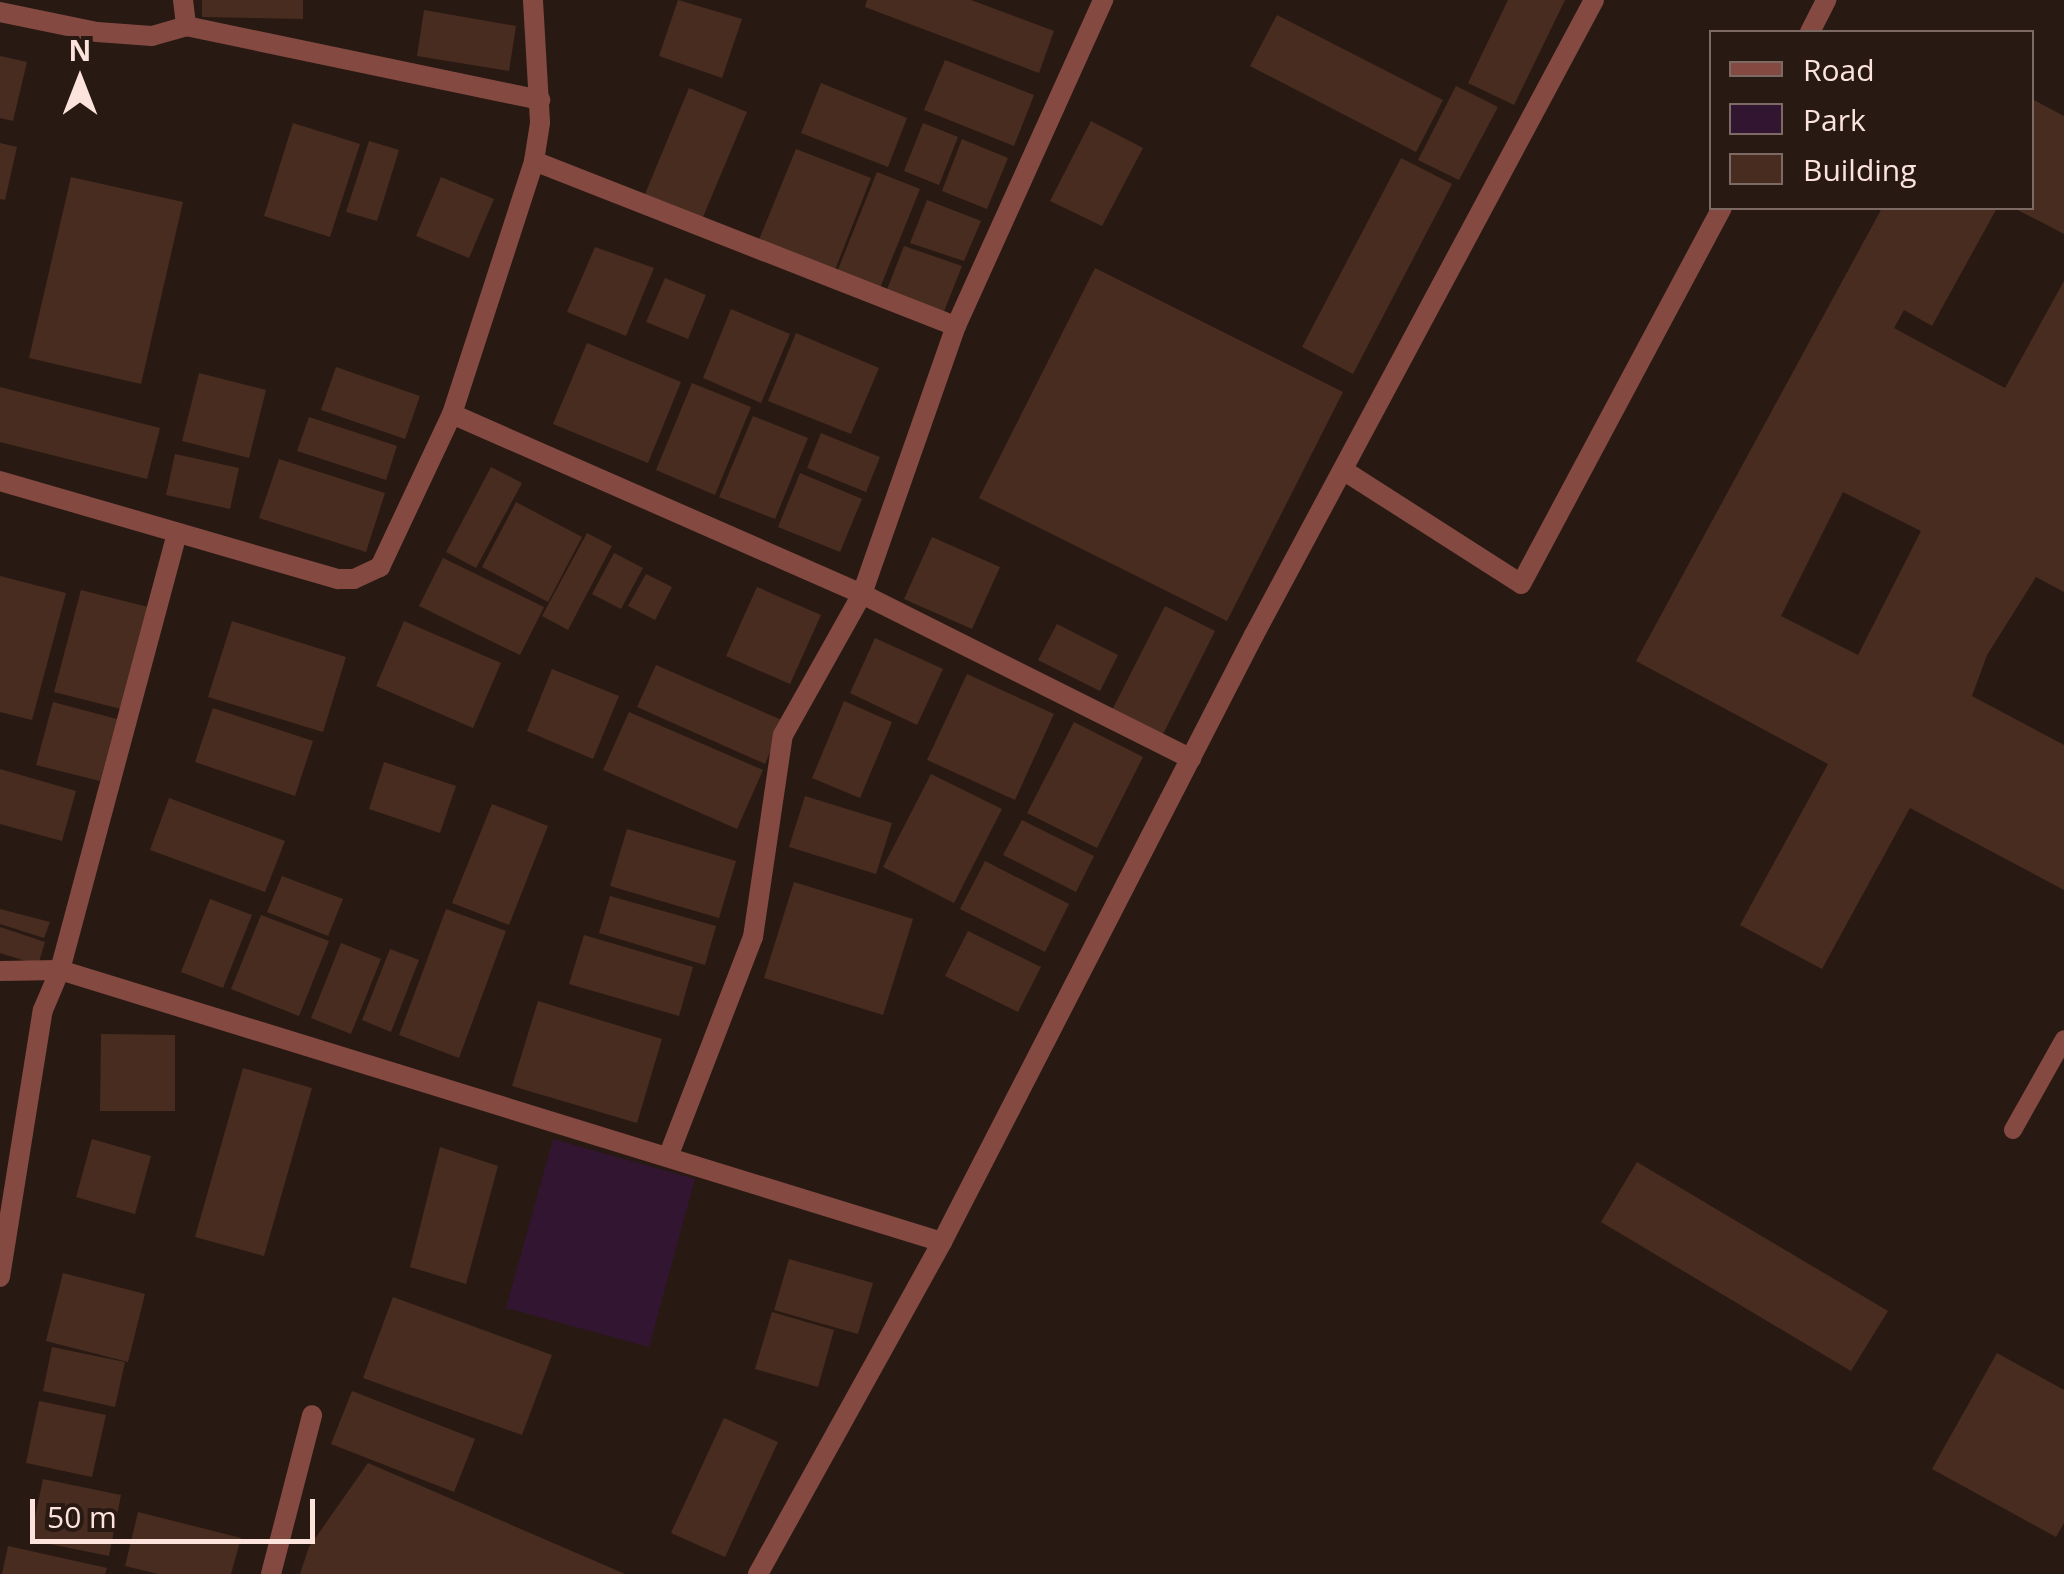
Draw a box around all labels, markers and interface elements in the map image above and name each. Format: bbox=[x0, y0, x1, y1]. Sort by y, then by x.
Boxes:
north arrow bbox=[30, 30, 130, 130]
legend bbox=[1709, 30, 2034, 210]
text: N bbox=[69, 31, 91, 69]
text: Road bbox=[1803, 49, 1875, 90]
text: Park bbox=[1803, 99, 1866, 140]
text: Building bbox=[1803, 149, 1917, 190]
scale bar bbox=[35, 1479, 320, 1541]
text: 50 m bbox=[47, 1496, 117, 1537]

